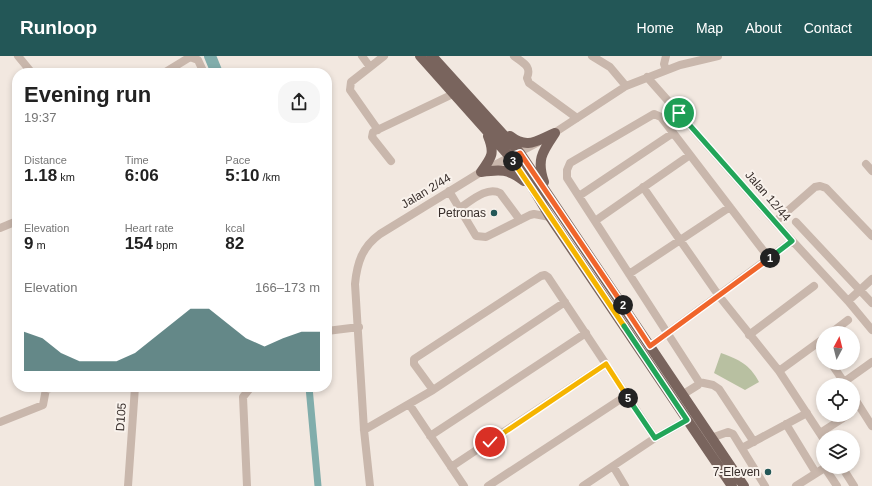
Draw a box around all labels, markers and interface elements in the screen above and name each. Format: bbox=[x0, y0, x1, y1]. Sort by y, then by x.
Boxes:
text: Runloop bbox=[20, 17, 97, 38]
text: Home bbox=[637, 20, 674, 36]
text: Map bbox=[696, 20, 723, 36]
text: About bbox=[745, 20, 782, 36]
text: Contact bbox=[804, 20, 852, 36]
button: share bbox=[278, 81, 320, 123]
text: Evening run bbox=[24, 82, 151, 107]
pin bbox=[662, 96, 696, 130]
icon: arrive bbox=[668, 102, 690, 124]
text: 19:37 bbox=[24, 110, 57, 125]
pin: 3 bbox=[503, 151, 523, 171]
text: Distance bbox=[24, 154, 67, 166]
text: Time bbox=[125, 154, 149, 166]
text: Pace bbox=[225, 154, 250, 166]
text: 3 bbox=[510, 155, 516, 167]
text: 1.18 bbox=[24, 166, 57, 185]
text: 6:06 bbox=[125, 166, 159, 185]
text: 5:10 bbox=[225, 166, 259, 185]
street label: Jalan 12/44 bbox=[742, 168, 794, 224]
text: km bbox=[57, 171, 75, 183]
text: /km bbox=[259, 171, 280, 183]
street label: Jalan 2/44 bbox=[399, 171, 454, 211]
place label: Petronas bbox=[438, 206, 486, 220]
marker: Petronas bbox=[489, 208, 499, 218]
text: Elevation bbox=[24, 222, 69, 234]
text: Heart rate bbox=[125, 222, 174, 234]
text: kcal bbox=[225, 222, 245, 234]
text: 9 bbox=[24, 234, 33, 253]
text: 154 bbox=[125, 234, 153, 253]
text: 82 bbox=[225, 234, 244, 253]
text: m bbox=[33, 239, 46, 251]
text: bpm bbox=[153, 239, 178, 251]
pin: 1 bbox=[760, 248, 780, 268]
text: 1 bbox=[767, 252, 773, 264]
text: Elevation bbox=[24, 280, 77, 295]
text: 166–173 m bbox=[255, 280, 320, 295]
pin: 2 bbox=[613, 295, 633, 315]
text: 2 bbox=[620, 299, 626, 311]
north arrow bbox=[816, 326, 860, 370]
map controls bbox=[816, 326, 860, 474]
button: locate bbox=[816, 378, 860, 422]
pin: 5 bbox=[618, 388, 638, 408]
text: 5 bbox=[625, 392, 631, 404]
street label: D105 bbox=[113, 402, 129, 432]
pin bbox=[473, 425, 507, 459]
button: layers bbox=[816, 430, 860, 474]
icon: check bbox=[479, 431, 501, 453]
place label: 7-Eleven bbox=[713, 465, 760, 479]
marker: 7-Eleven bbox=[763, 467, 773, 477]

